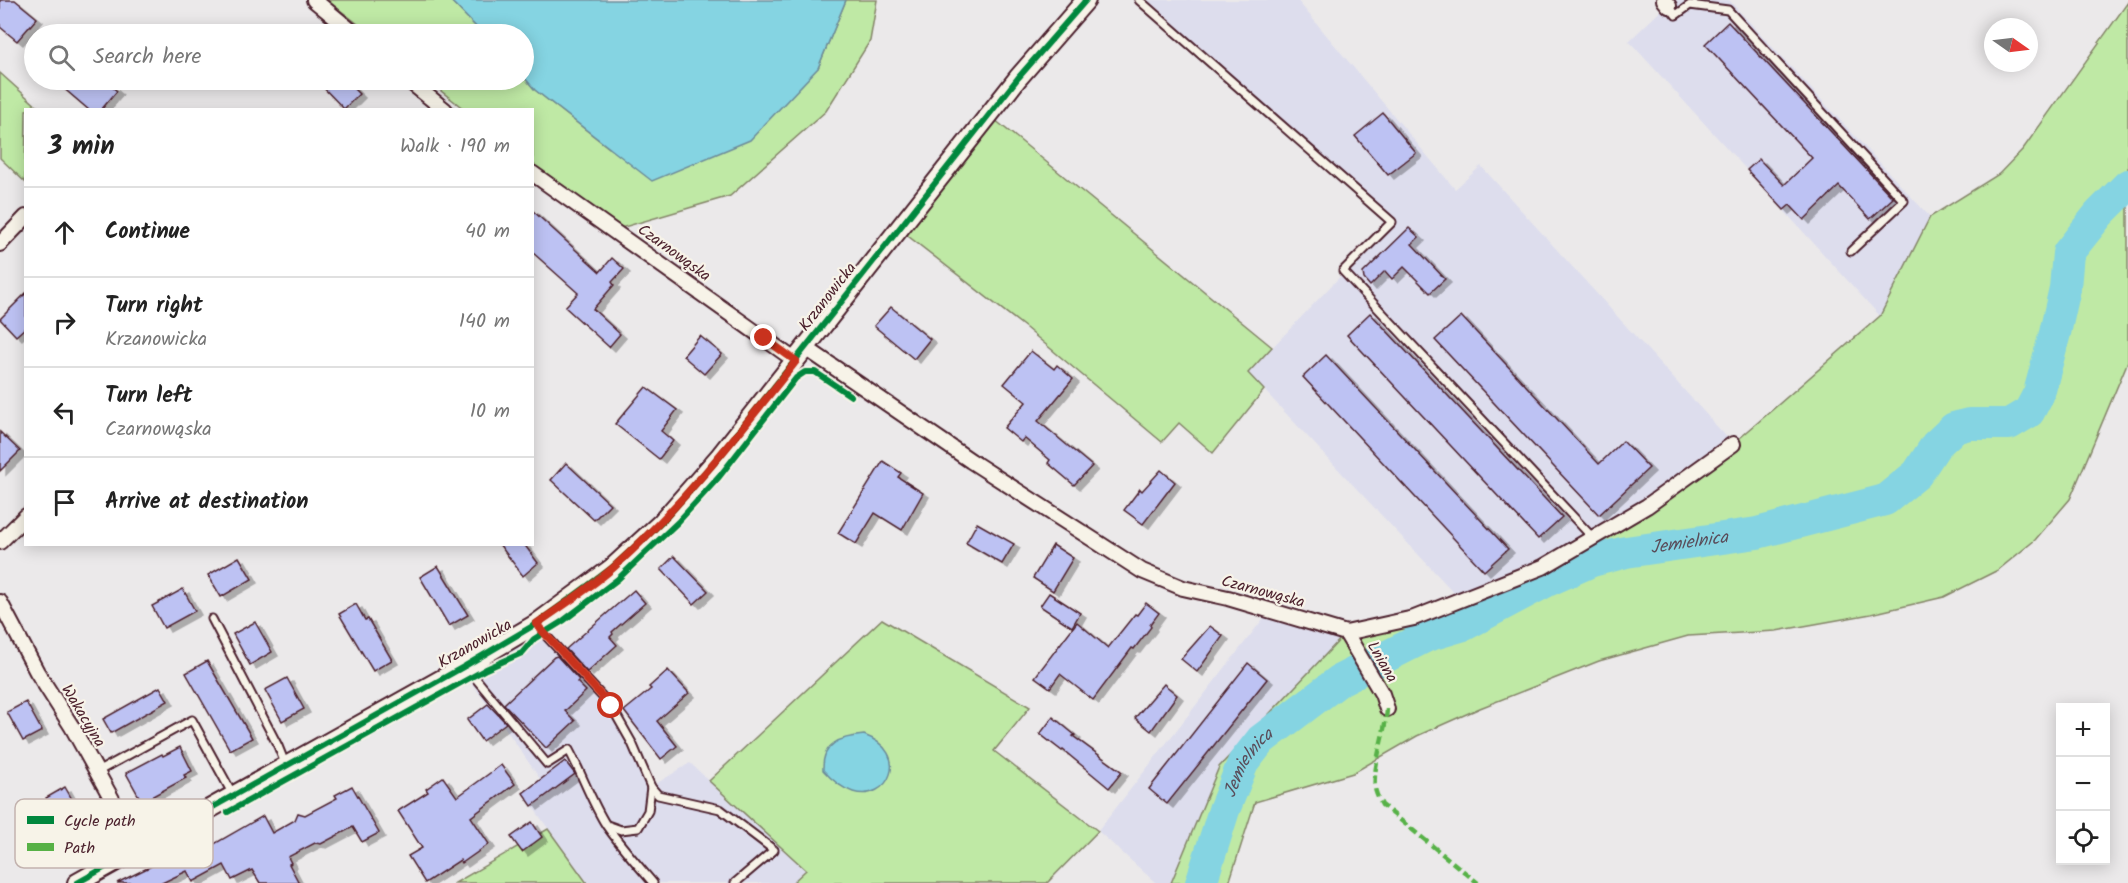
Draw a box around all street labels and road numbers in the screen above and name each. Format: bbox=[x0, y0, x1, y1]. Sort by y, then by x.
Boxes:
street label: Czarnowąska bbox=[632, 218, 716, 288]
street label: Krzanowicka bbox=[793, 257, 863, 337]
street label: Czarnowąska bbox=[1219, 569, 1307, 615]
street label: Krzanowicka bbox=[433, 613, 517, 675]
street label: Lniana bbox=[1360, 636, 1404, 688]
street label: Wakacyjna bbox=[54, 680, 112, 752]

